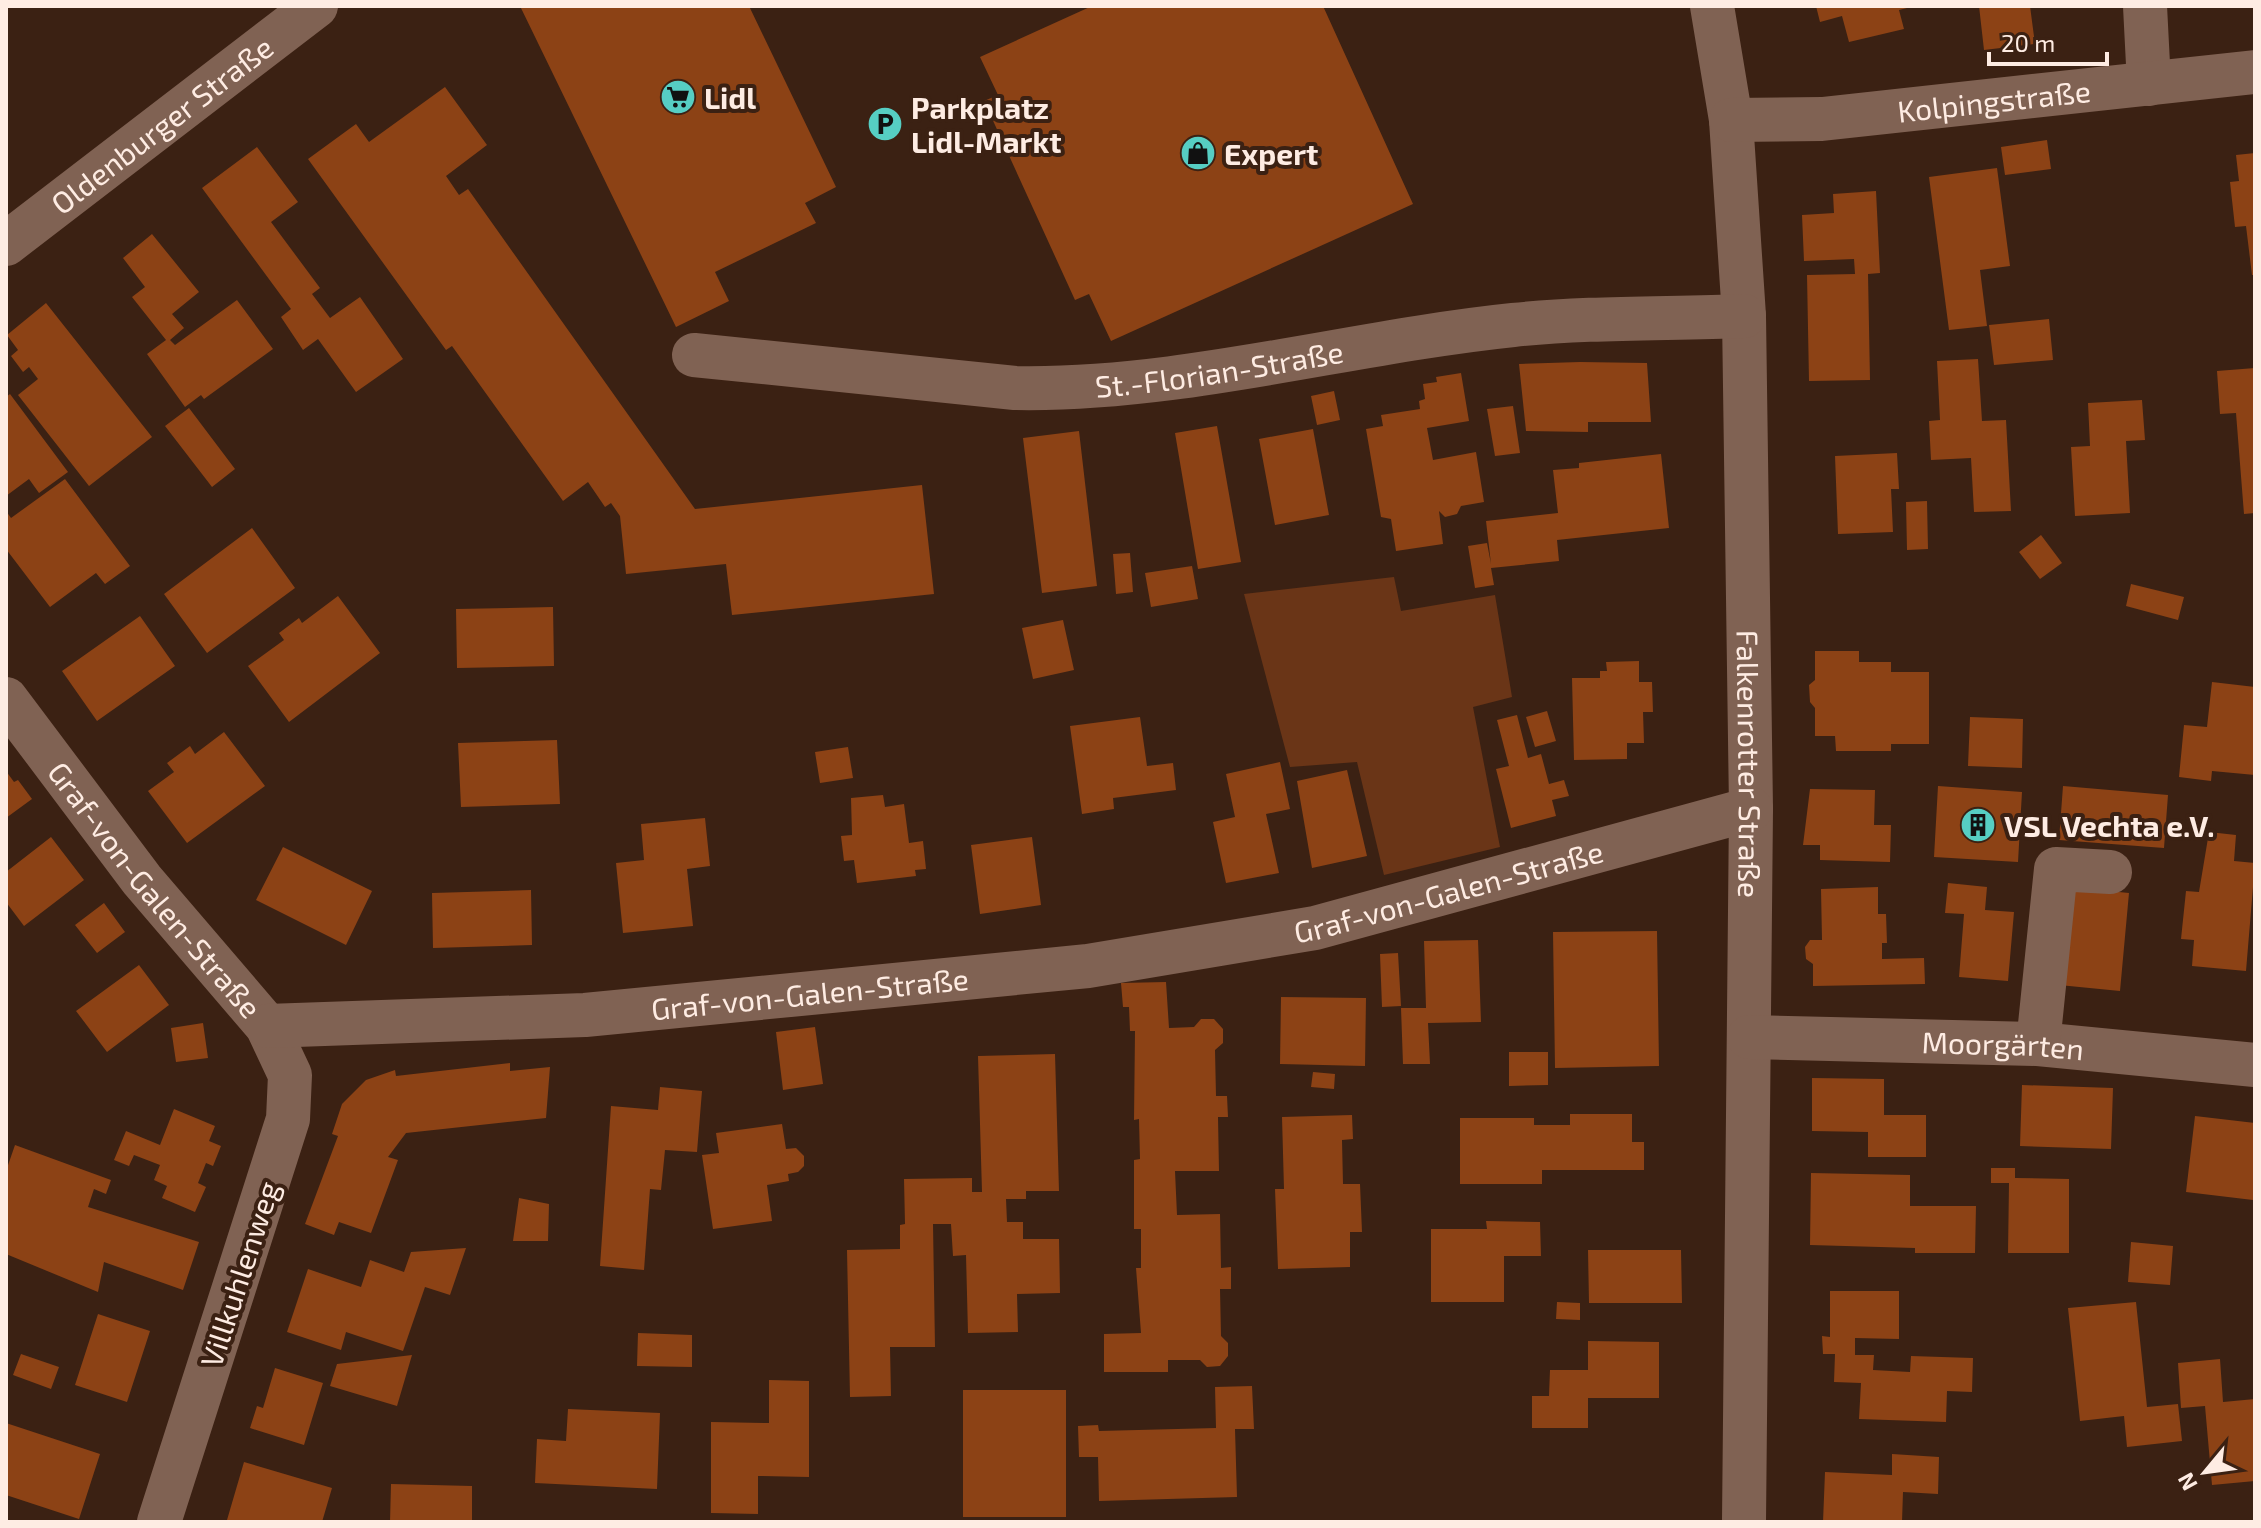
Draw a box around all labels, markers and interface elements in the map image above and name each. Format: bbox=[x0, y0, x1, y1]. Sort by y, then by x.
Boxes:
scale bar bbox=[1989, 16, 2107, 66]
street label: Oldenburger Straße bbox=[44, 28, 279, 221]
text: 20 m bbox=[2001, 28, 2055, 57]
street label: Kolpingstraße bbox=[1896, 72, 2092, 129]
supermarket icon: Lidl bbox=[659, 78, 697, 116]
place label: Lidl bbox=[704, 79, 756, 115]
place label: Parkplatz Lidl-Markt bbox=[911, 89, 1062, 159]
parking icon: Parkplatz Lidl-Markt bbox=[866, 105, 904, 143]
shop icon: Expert bbox=[1179, 134, 1217, 172]
place label: Expert bbox=[1224, 135, 1318, 171]
street label: St.-Florian-Straße bbox=[1094, 333, 1346, 404]
street label: Falkenrotter Straße bbox=[1730, 630, 1769, 898]
street label: Graf-von-Galen-Straße bbox=[41, 754, 270, 1025]
building icon: VSL Vechta e.V. bbox=[1959, 806, 1997, 844]
place label: VSL Vechta e.V. bbox=[2004, 807, 2214, 843]
street label: Graf-von-Galen-Straße bbox=[1291, 832, 1607, 949]
street label: Graf-von-Galen-Straße bbox=[649, 960, 970, 1026]
street label: Moorgärten bbox=[1921, 1023, 2086, 1066]
street label: Villkuhlenweg bbox=[192, 1176, 286, 1371]
north arrow bbox=[2165, 1432, 2245, 1512]
text: N bbox=[2171, 1469, 2202, 1495]

